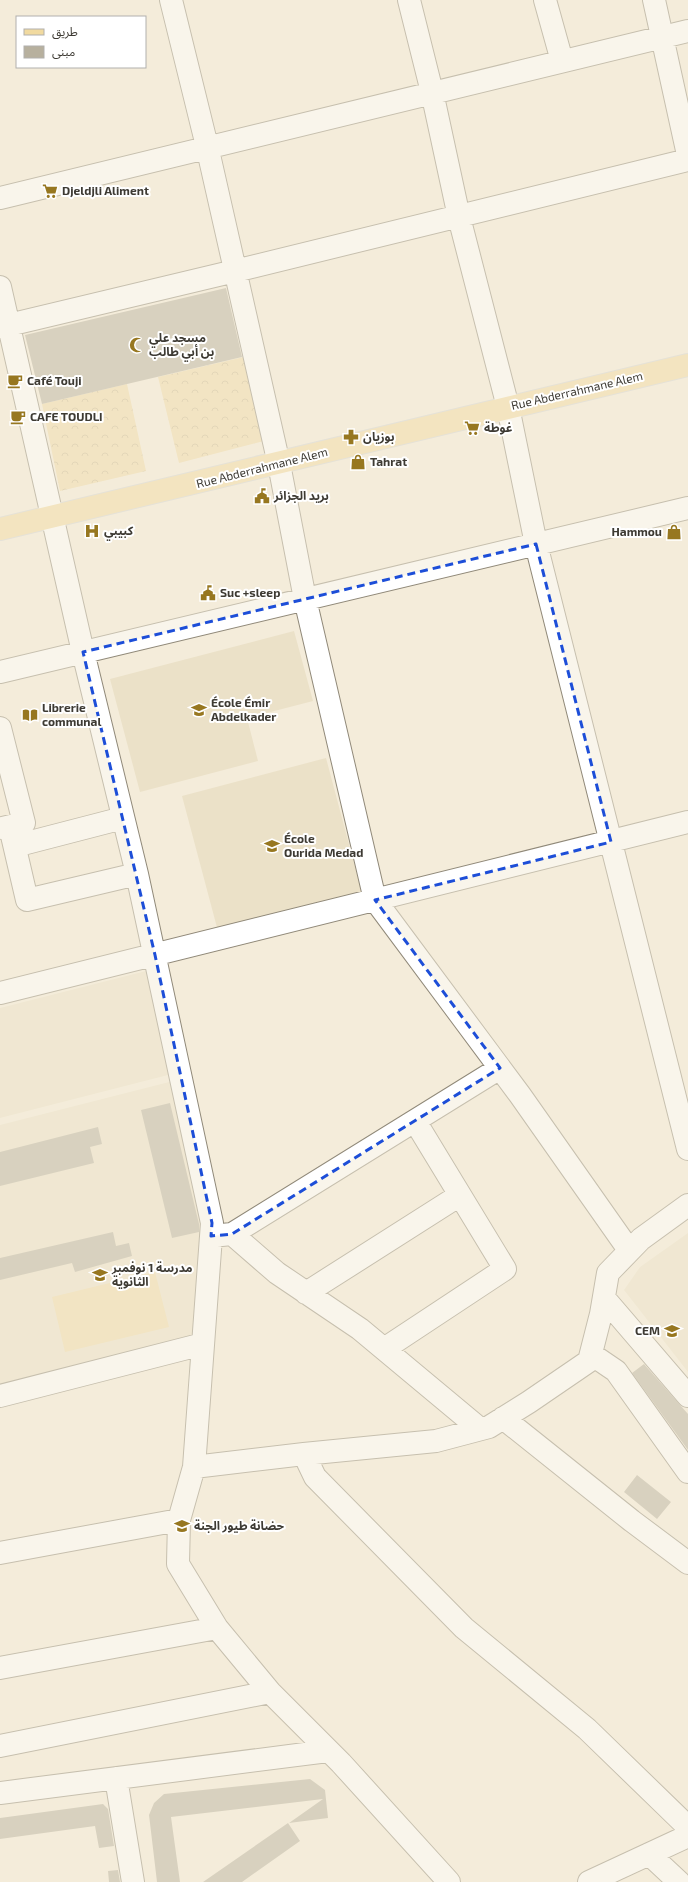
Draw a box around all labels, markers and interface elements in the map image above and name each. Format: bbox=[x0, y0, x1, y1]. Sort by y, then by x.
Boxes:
legend bbox=[16, 16, 146, 68]
text: طريق bbox=[52, 24, 78, 40]
text: مبنى bbox=[52, 44, 75, 59]
supermarket icon: Djeldjli Aliment bbox=[41, 182, 59, 200]
place label: Djeldjli Aliment bbox=[62, 183, 149, 198]
place label: مسجد علي بن أبي طالب bbox=[149, 330, 214, 362]
mosque icon: مسجد علي بن أبي طالب bbox=[128, 336, 146, 354]
street label: Rue Abderrahmane Alem bbox=[510, 368, 644, 412]
cafe icon: Café Touji bbox=[6, 372, 24, 390]
place label: Café Touji bbox=[27, 373, 82, 388]
cafe icon: CAFE TOUDLI bbox=[9, 408, 27, 426]
place label: CAFE TOUDLI bbox=[30, 409, 103, 423]
supermarket icon: غوطة bbox=[463, 419, 481, 437]
place label: غوطة bbox=[484, 420, 513, 435]
pharmacy icon: بوزيان bbox=[342, 428, 360, 446]
place label: بوزيان bbox=[363, 429, 395, 444]
street label: Rue Abderrahmane Alem bbox=[195, 444, 329, 490]
shop icon: Tahrat bbox=[349, 453, 367, 471]
place label: Tahrat bbox=[370, 454, 407, 468]
public building icon: بريد الجزائر bbox=[253, 487, 271, 505]
place label: بريد الجزائر bbox=[273, 488, 329, 503]
hospital icon: كبيبي bbox=[83, 522, 101, 540]
place label: كبيبي bbox=[104, 523, 134, 541]
shop icon: Hammou bbox=[665, 523, 683, 541]
place label: Hammou bbox=[612, 524, 662, 538]
public building icon: Suc +sleep bbox=[199, 584, 217, 602]
place label: Suc +sleep bbox=[220, 585, 280, 599]
place label: École Émir Abdelkader bbox=[211, 695, 276, 723]
place label: Librerie communal bbox=[42, 700, 101, 728]
school or university icon: École Émir Abdelkader bbox=[190, 701, 208, 719]
library icon: Librerie communal bbox=[21, 706, 39, 724]
place label: École Ourida Medad bbox=[284, 831, 363, 859]
school or university icon: École Ourida Medad bbox=[263, 837, 281, 855]
place label: مدرسة 1 نوفمبر الثانوية bbox=[111, 1260, 193, 1289]
school or university icon: مدرسة 1 نوفمبر الثانوية bbox=[91, 1266, 109, 1284]
school or university icon: CEM bbox=[663, 1322, 681, 1340]
place label: CEM bbox=[635, 1323, 660, 1337]
school or university icon: حضانة طيور الجنة bbox=[173, 1517, 191, 1535]
place label: حضانة طيور الجنة bbox=[194, 1518, 284, 1533]

